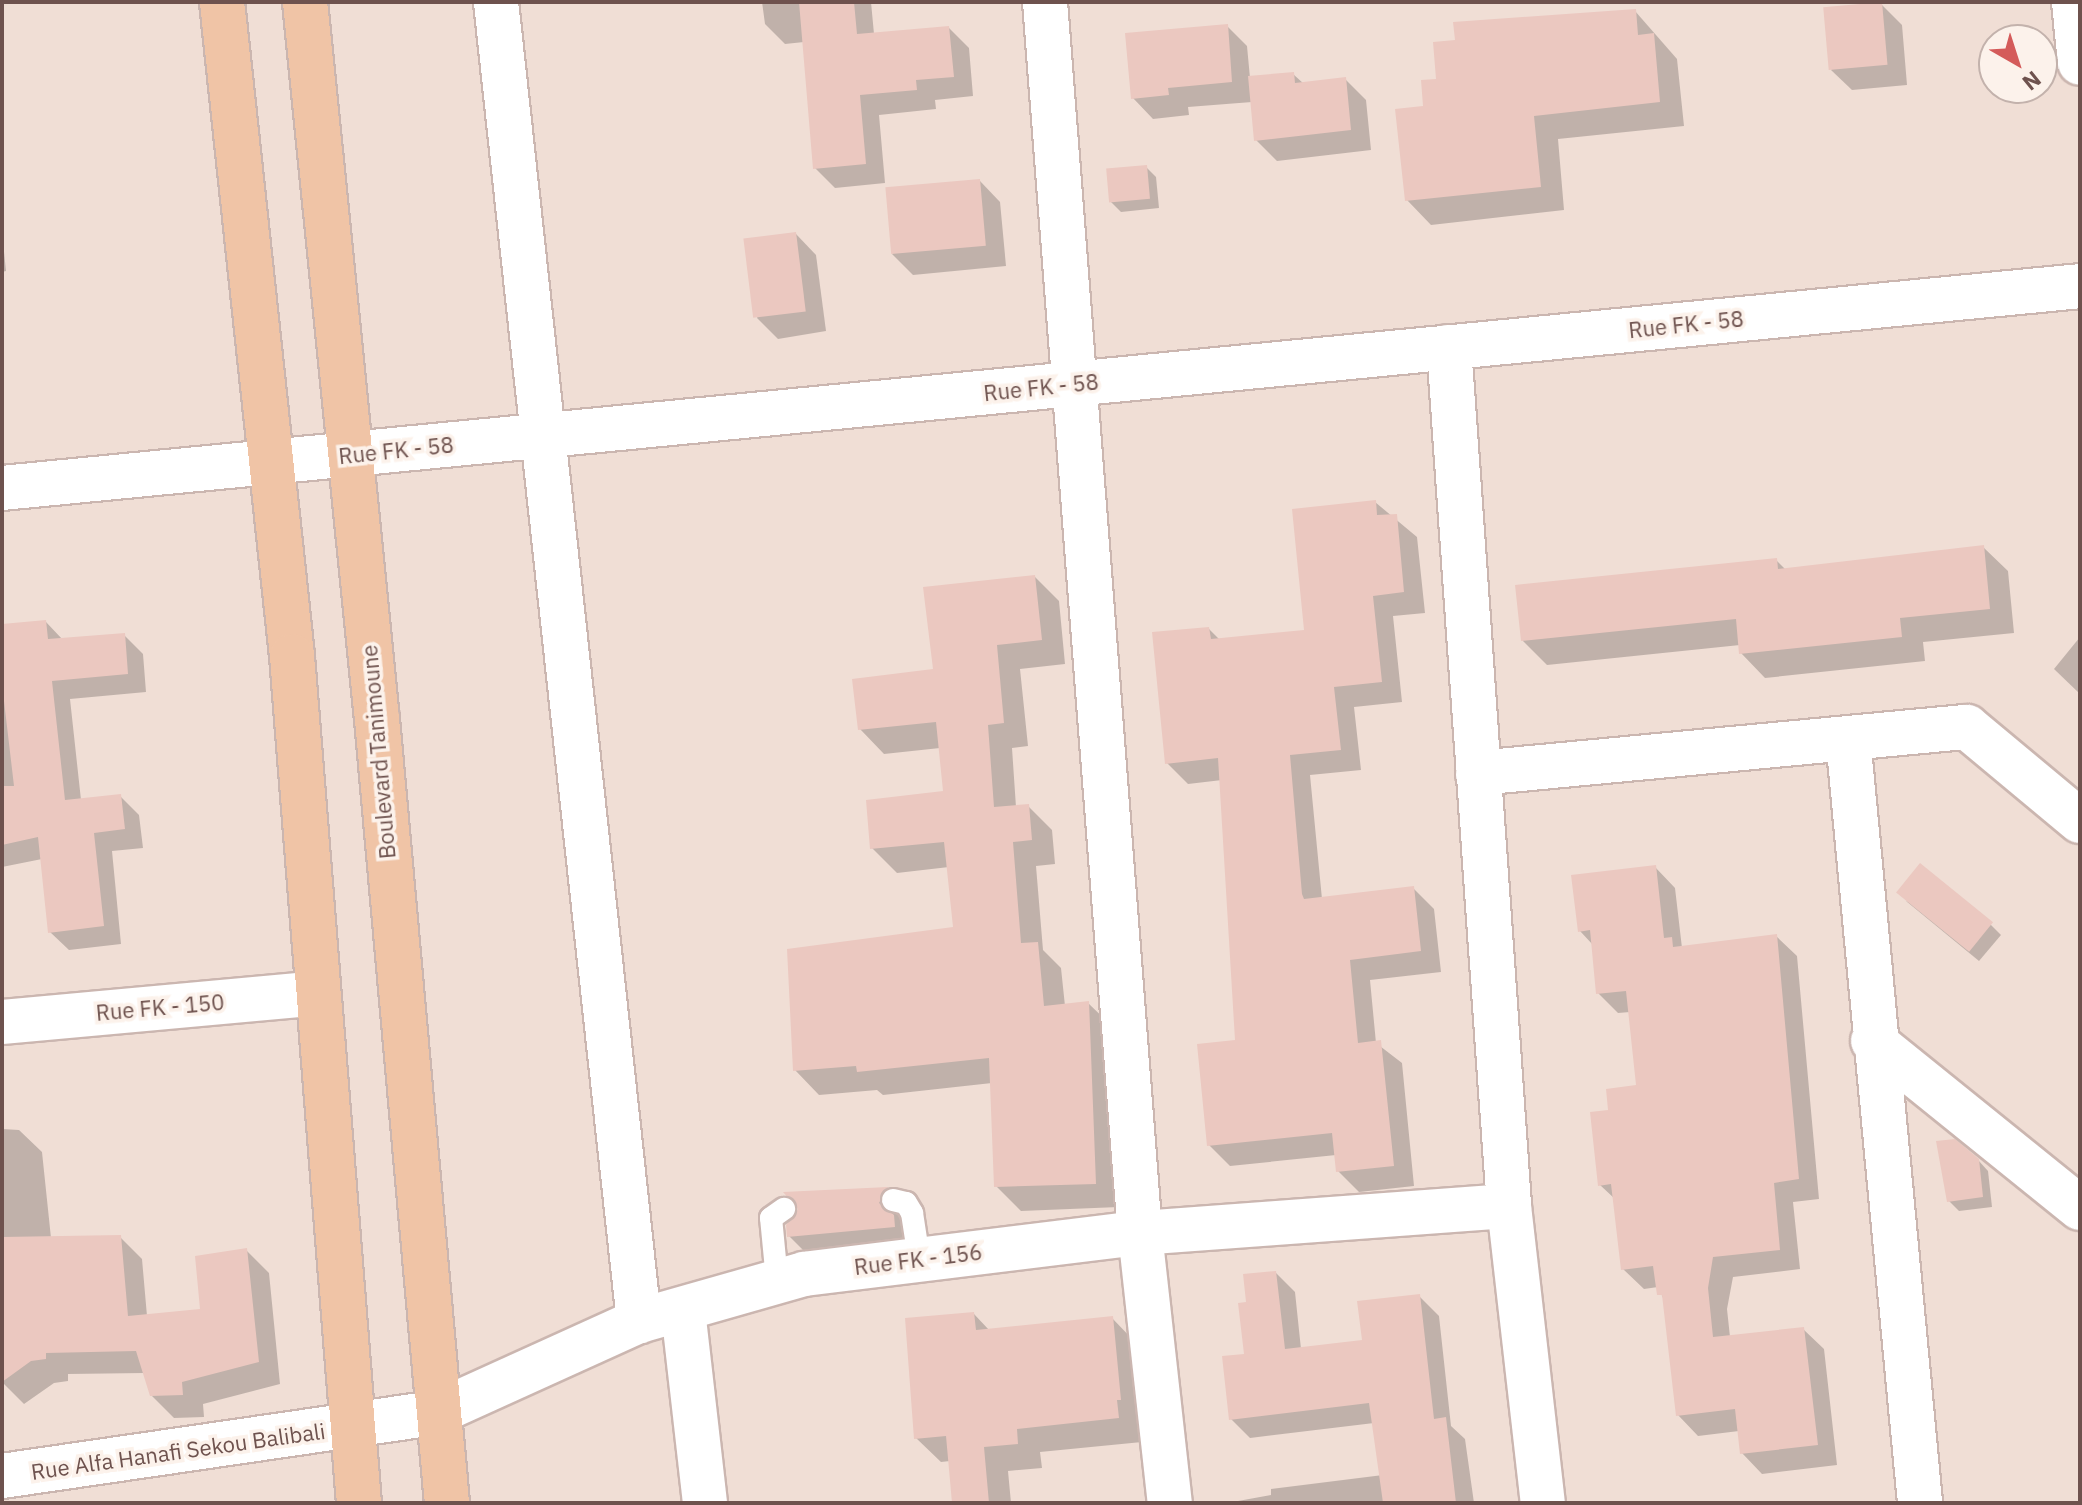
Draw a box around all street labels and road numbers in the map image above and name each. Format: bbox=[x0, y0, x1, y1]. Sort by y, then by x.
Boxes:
street label: Rue FK - 58 bbox=[1627, 305, 1745, 343]
street label: Rue FK - 58 bbox=[982, 368, 1100, 406]
street label: Rue FK - 58 bbox=[337, 431, 455, 469]
street label: Boulevard Tanimoune bbox=[355, 644, 401, 860]
street label: Rue FK - 150 bbox=[95, 988, 225, 1026]
street label: Rue FK - 156 bbox=[852, 1238, 984, 1280]
street label: Rue Alfa Hanafi Sekou Balibali bbox=[29, 1417, 327, 1485]

